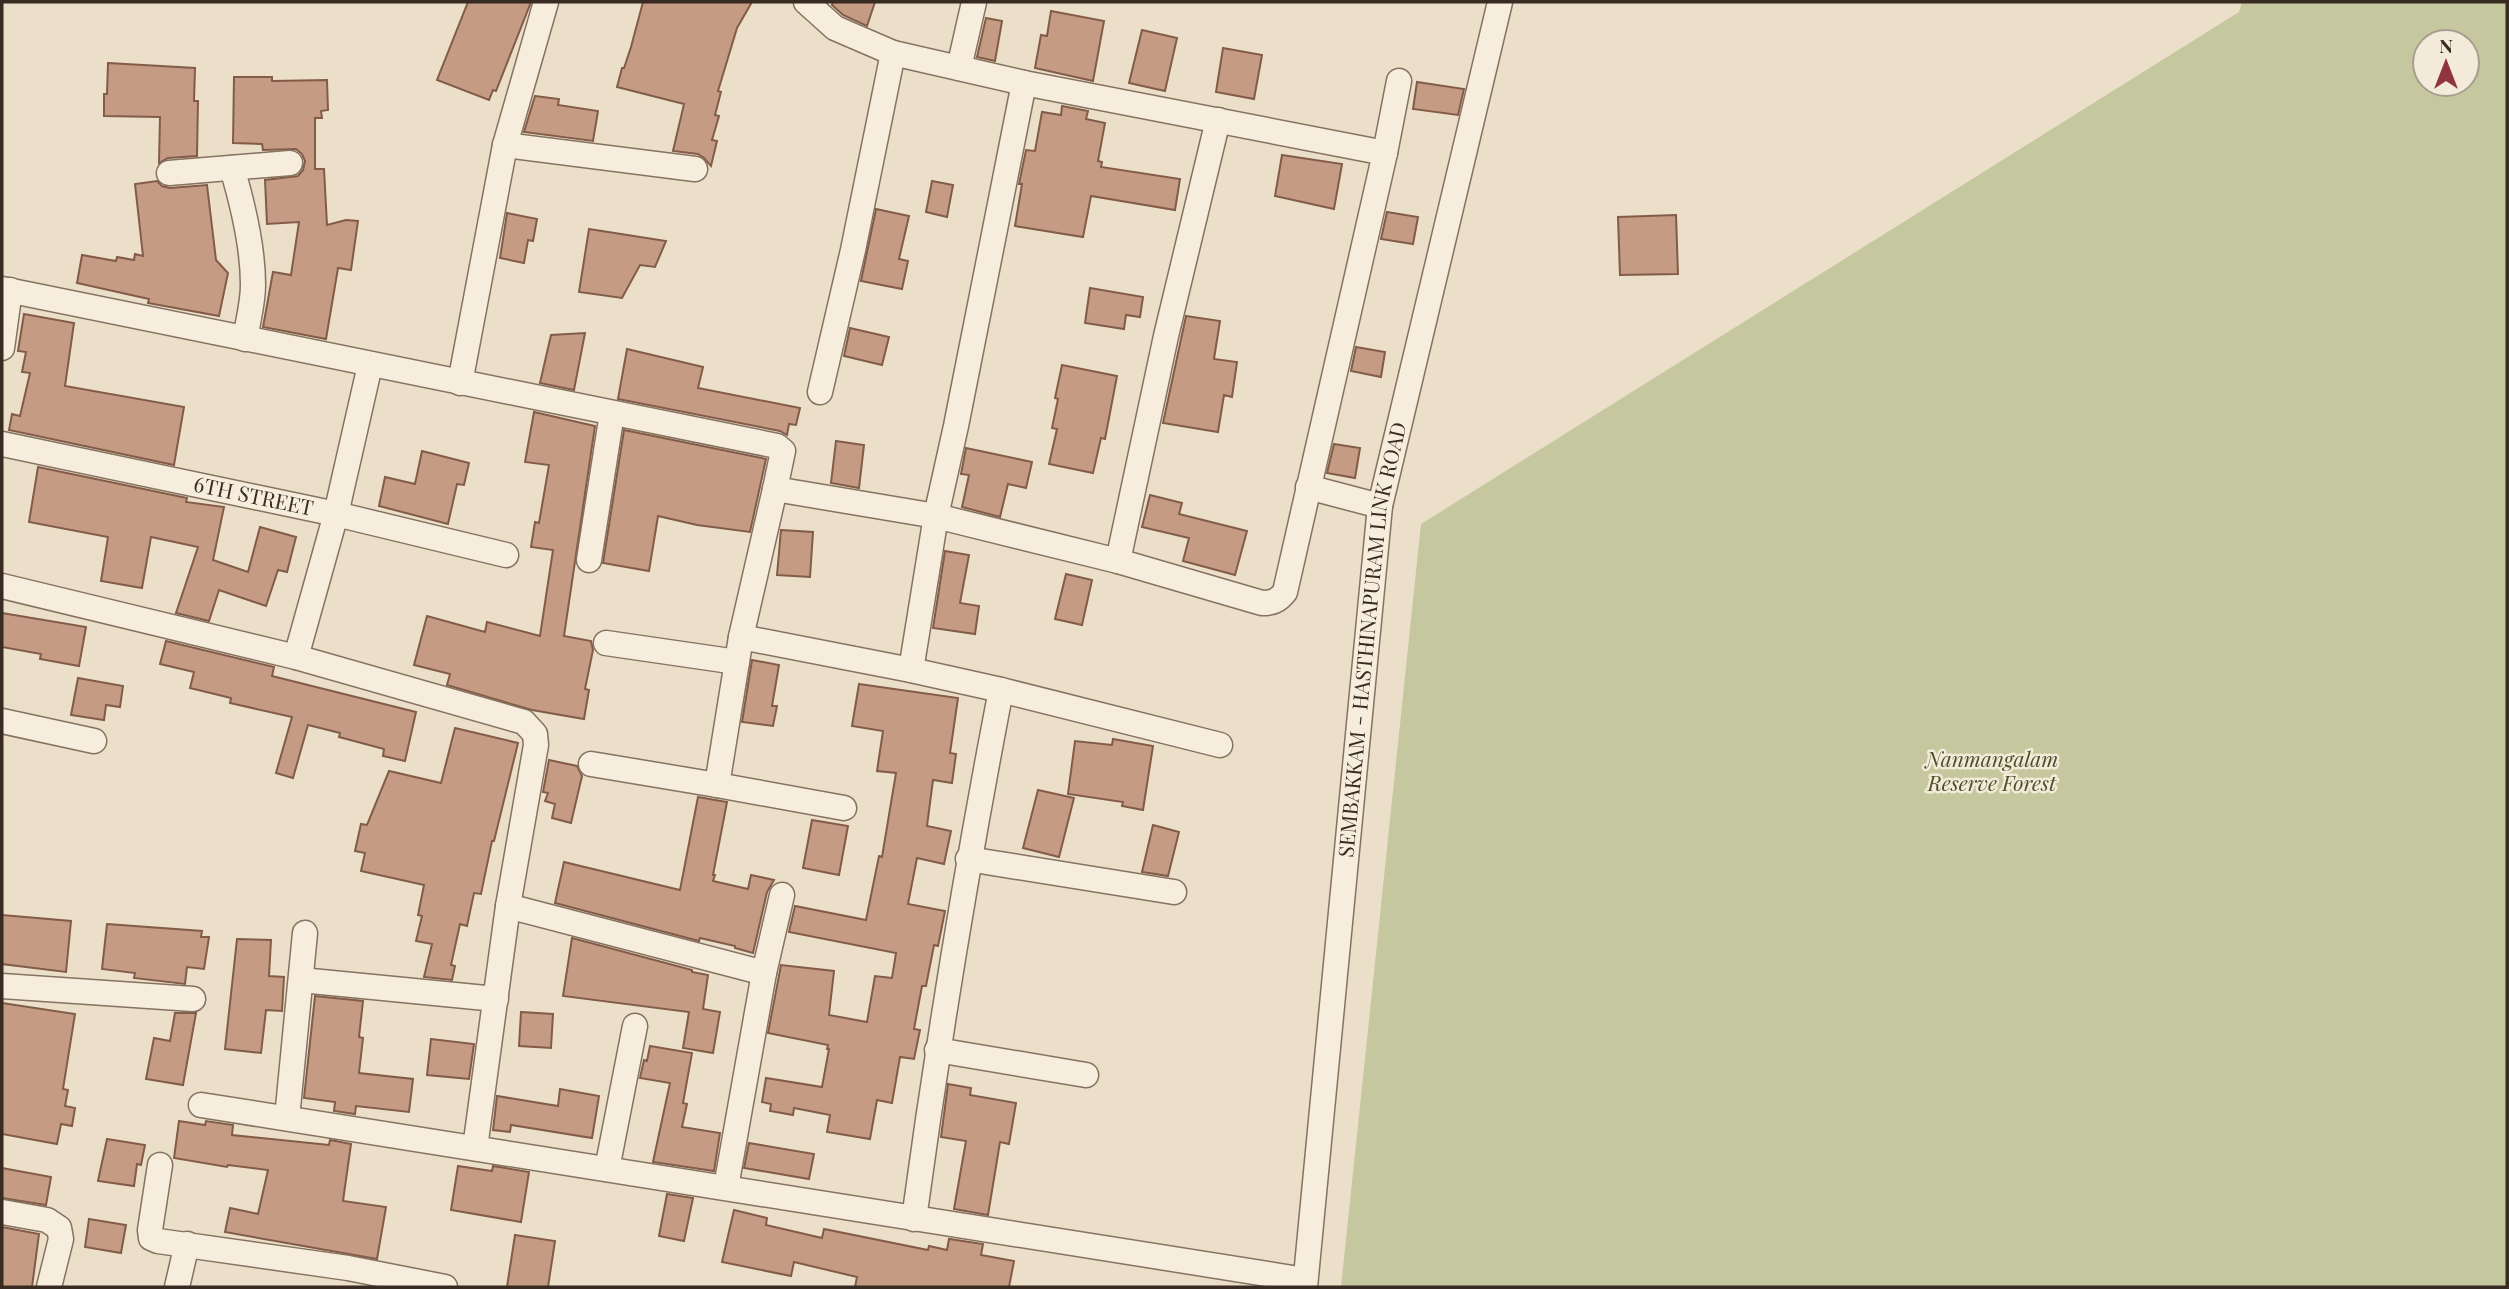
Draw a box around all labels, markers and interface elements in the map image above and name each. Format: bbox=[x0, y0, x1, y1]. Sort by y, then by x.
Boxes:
north arrow bbox=[2411, 28, 2481, 98]
text: N bbox=[2439, 32, 2453, 58]
street label: SEMBAKKAM - HASTHINAPURAM LINK ROAD bbox=[1330, 419, 1412, 858]
street label: 6TH STREET bbox=[192, 469, 316, 521]
park label: Nanmangalam Reserve Forest bbox=[1924, 744, 2058, 796]

